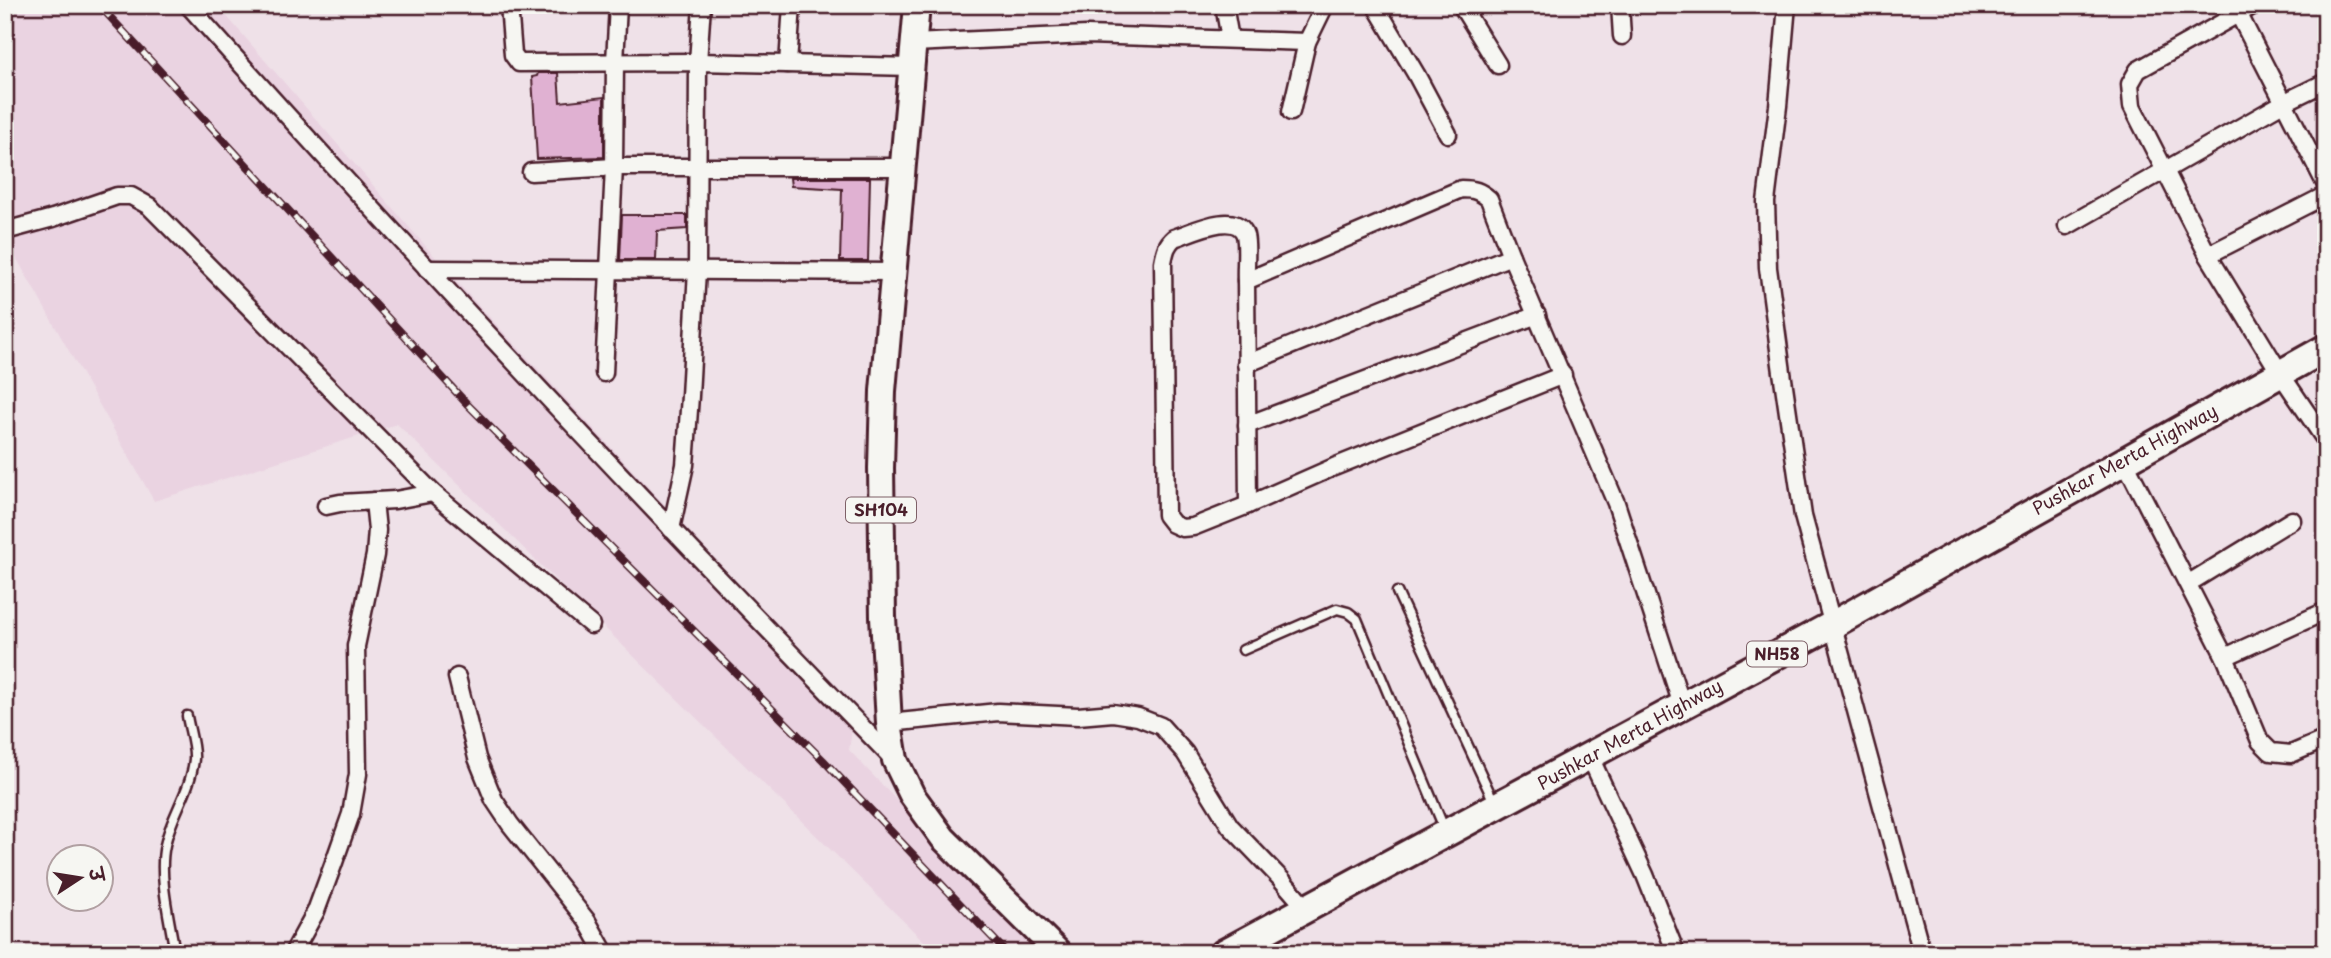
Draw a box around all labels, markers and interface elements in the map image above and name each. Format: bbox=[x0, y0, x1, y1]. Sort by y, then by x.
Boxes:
street label: Pushkar Merta Highway bbox=[2027, 396, 2222, 521]
road number: SH104 bbox=[846, 498, 916, 523]
road number: NH58 bbox=[1747, 642, 1807, 666]
street label: Pushkar Merta Highway bbox=[1532, 671, 1727, 796]
north arrow bbox=[46, 842, 116, 912]
text: उ bbox=[82, 863, 113, 886]

